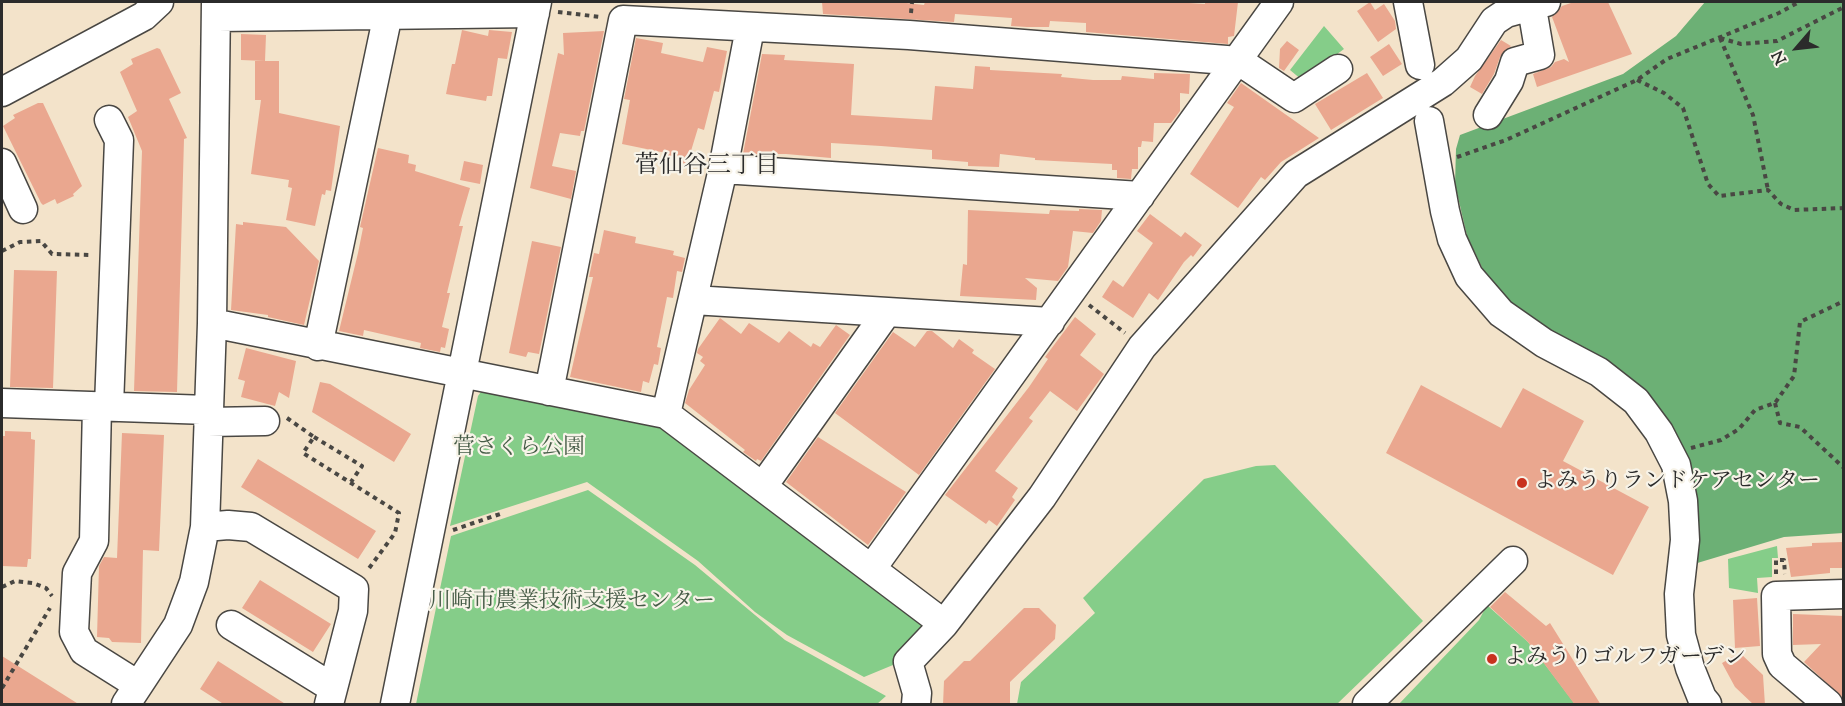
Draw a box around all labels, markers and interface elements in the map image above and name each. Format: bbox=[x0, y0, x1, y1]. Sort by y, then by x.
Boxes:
north arrow bbox=[1767, 18, 1827, 78]
text: N bbox=[1768, 46, 1794, 68]
district label: 菅仙谷三丁目 bbox=[635, 154, 779, 182]
park label: 菅さくら公園 bbox=[453, 436, 585, 462]
place label: よみうりランドケアセンター bbox=[1534, 470, 1820, 496]
marker: よみうりランドケアセンター bbox=[1515, 476, 1529, 490]
park label: 川崎市農業技術支援センター bbox=[429, 590, 715, 616]
place label: よみうりゴルフガーデン bbox=[1504, 646, 1746, 672]
marker: よみうりゴルフガーデン bbox=[1485, 652, 1499, 666]

